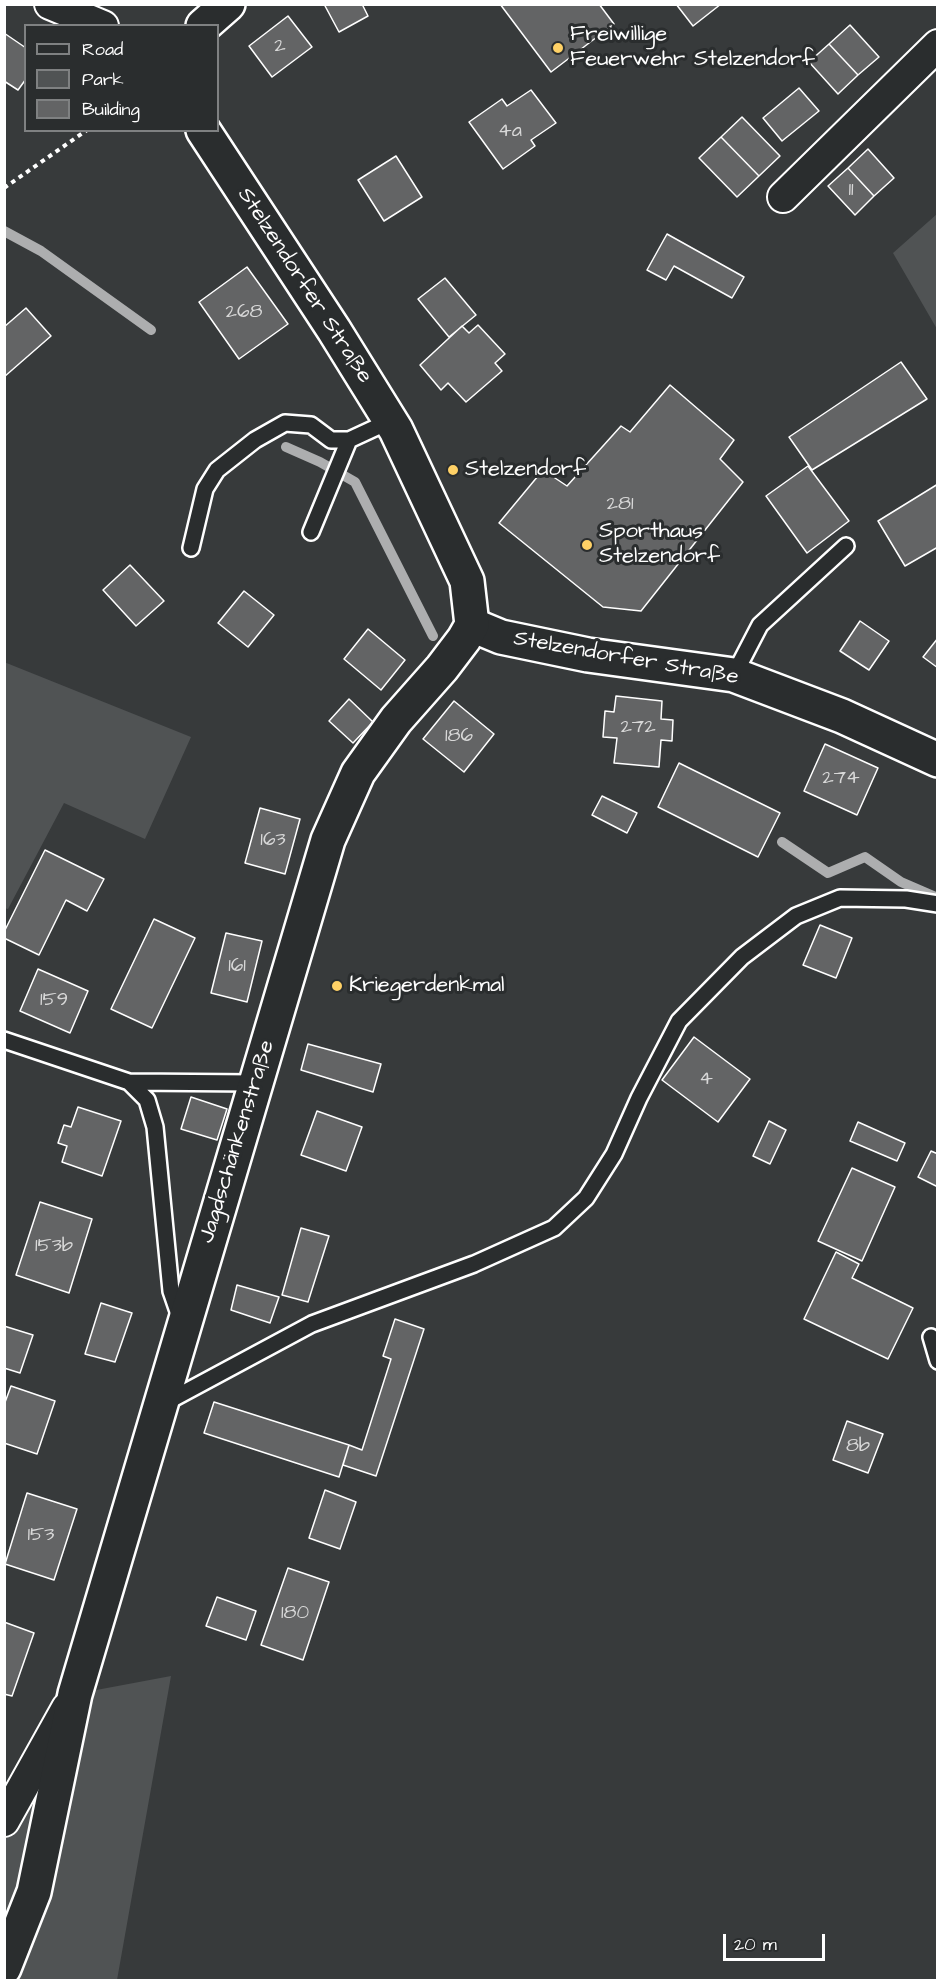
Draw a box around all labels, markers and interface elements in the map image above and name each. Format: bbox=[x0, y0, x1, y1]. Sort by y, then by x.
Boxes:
place label: Freiwillige Feuerwehr Stelzendorf bbox=[570, 22, 815, 74]
legend bbox=[24, 24, 219, 132]
house number: 2 bbox=[274, 35, 286, 59]
text: Road bbox=[82, 37, 123, 62]
marker: Freiwillige Feuerwehr Stelzendorf bbox=[551, 41, 565, 55]
text: Park bbox=[82, 67, 124, 92]
text: Building bbox=[82, 97, 140, 122]
house number: 4a bbox=[498, 120, 522, 144]
house number: 11 bbox=[848, 179, 854, 203]
street label: Stelzendorfer Straße bbox=[231, 183, 377, 389]
house number: 268 bbox=[226, 301, 262, 325]
place label: Stelzendorf bbox=[465, 457, 586, 483]
marker: Stelzendorf bbox=[446, 463, 460, 477]
house number: 281 bbox=[607, 493, 633, 517]
place label: Sporthaus Stelzendorf bbox=[599, 519, 720, 570]
marker: Sporthaus Stelzendorf bbox=[580, 538, 594, 552]
street label: Stelzendorfer Straße bbox=[512, 626, 740, 692]
house number: 272 bbox=[620, 716, 656, 740]
house number: 186 bbox=[445, 725, 473, 749]
house number: 274 bbox=[822, 767, 860, 791]
house number: 163 bbox=[260, 829, 286, 853]
house number: 161 bbox=[228, 955, 246, 979]
place label: Kriegerdenkmal bbox=[349, 973, 505, 999]
marker: Kriegerdenkmal bbox=[330, 979, 344, 993]
house number: 159 bbox=[40, 989, 68, 1013]
street label: Jagdschänkenstraße bbox=[195, 1037, 281, 1247]
house number: 4 bbox=[699, 1068, 713, 1092]
house number: 153b bbox=[35, 1235, 73, 1259]
house number: 8b bbox=[846, 1435, 870, 1459]
house number: 153 bbox=[28, 1524, 54, 1548]
house number: 180 bbox=[281, 1602, 309, 1626]
scale bar bbox=[726, 1922, 828, 1960]
text: 20 m bbox=[734, 1932, 777, 1957]

